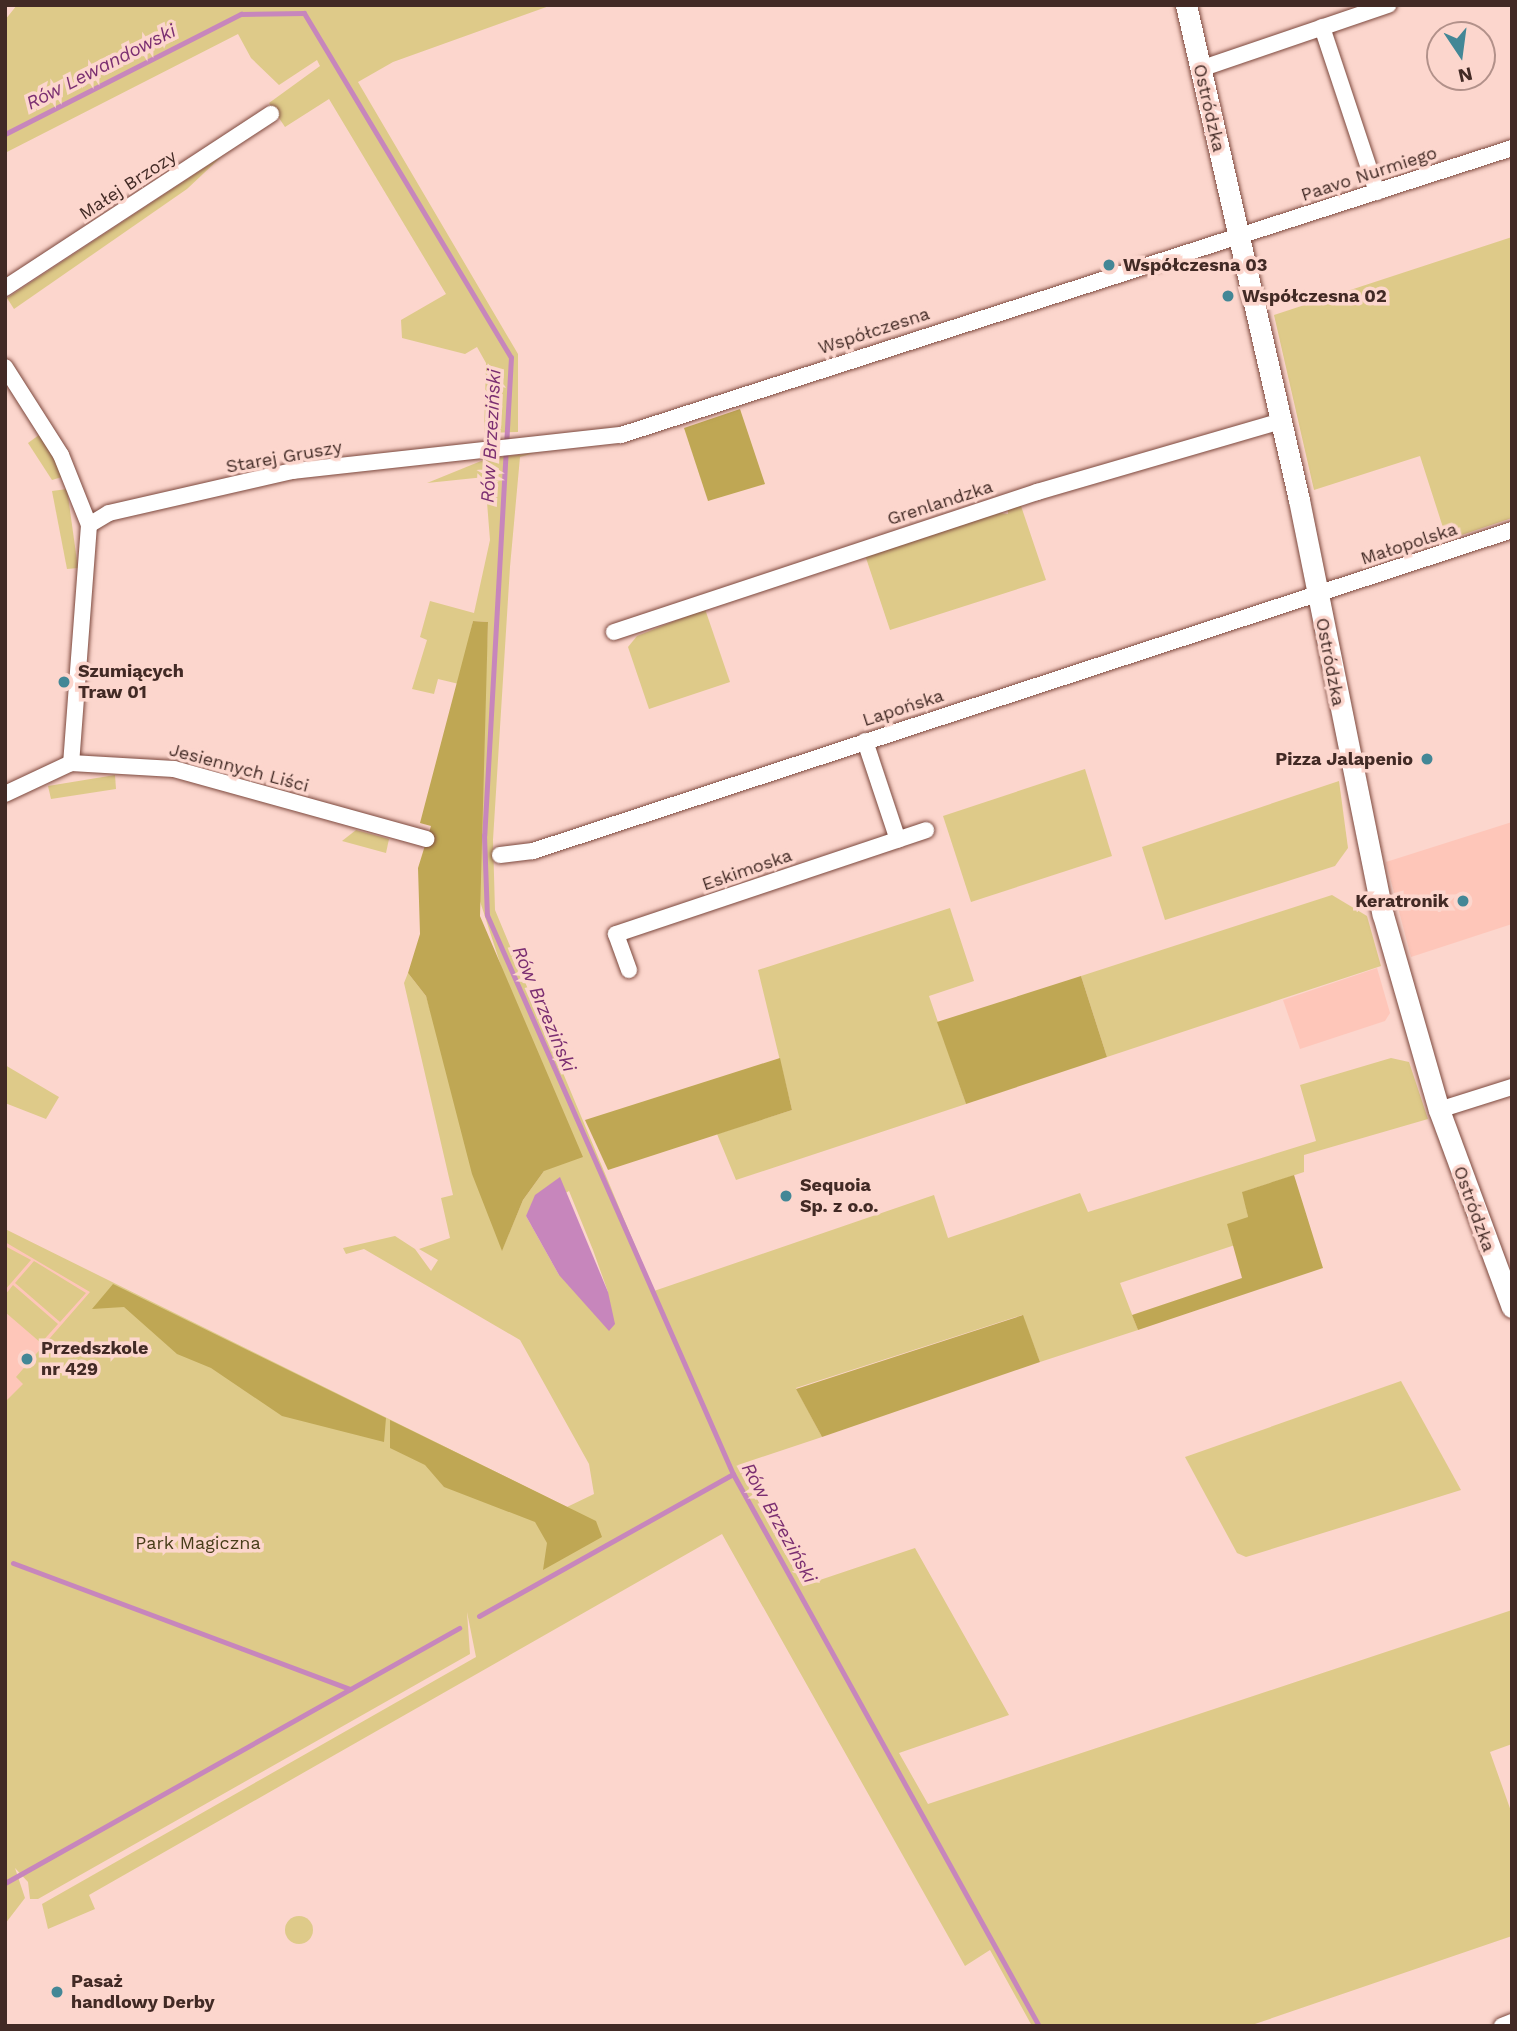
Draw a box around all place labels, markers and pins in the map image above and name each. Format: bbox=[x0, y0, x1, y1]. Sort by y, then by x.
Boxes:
place label: Współczesna 03 bbox=[1123, 254, 1268, 276]
marker: Współczesna 03 bbox=[1101, 257, 1117, 273]
place label: Współczesna 02 bbox=[1242, 285, 1387, 307]
marker: Współczesna 02 bbox=[1220, 288, 1236, 304]
place label: Szumiących Traw 01 bbox=[78, 661, 184, 704]
marker: Szumiących Traw 01 bbox=[56, 674, 72, 690]
place label: Pizza Jalapenio bbox=[1275, 748, 1413, 770]
marker: Pizza Jalapenio bbox=[1419, 751, 1435, 767]
place label: Keratronik bbox=[1355, 890, 1449, 912]
marker: Keratronik bbox=[1455, 893, 1471, 909]
place label: Sequoia Sp. z o.o. bbox=[800, 1175, 879, 1218]
marker: Sequoia Sp. z o.o. bbox=[778, 1188, 794, 1204]
place label: Przedszkole nr 429 bbox=[41, 1338, 148, 1380]
marker: Przedszkole nr 429 bbox=[19, 1351, 35, 1367]
place label: Pasaż handlowy Derby bbox=[71, 1971, 215, 2014]
marker: Pasaż handlowy Derby bbox=[49, 1984, 65, 2000]

